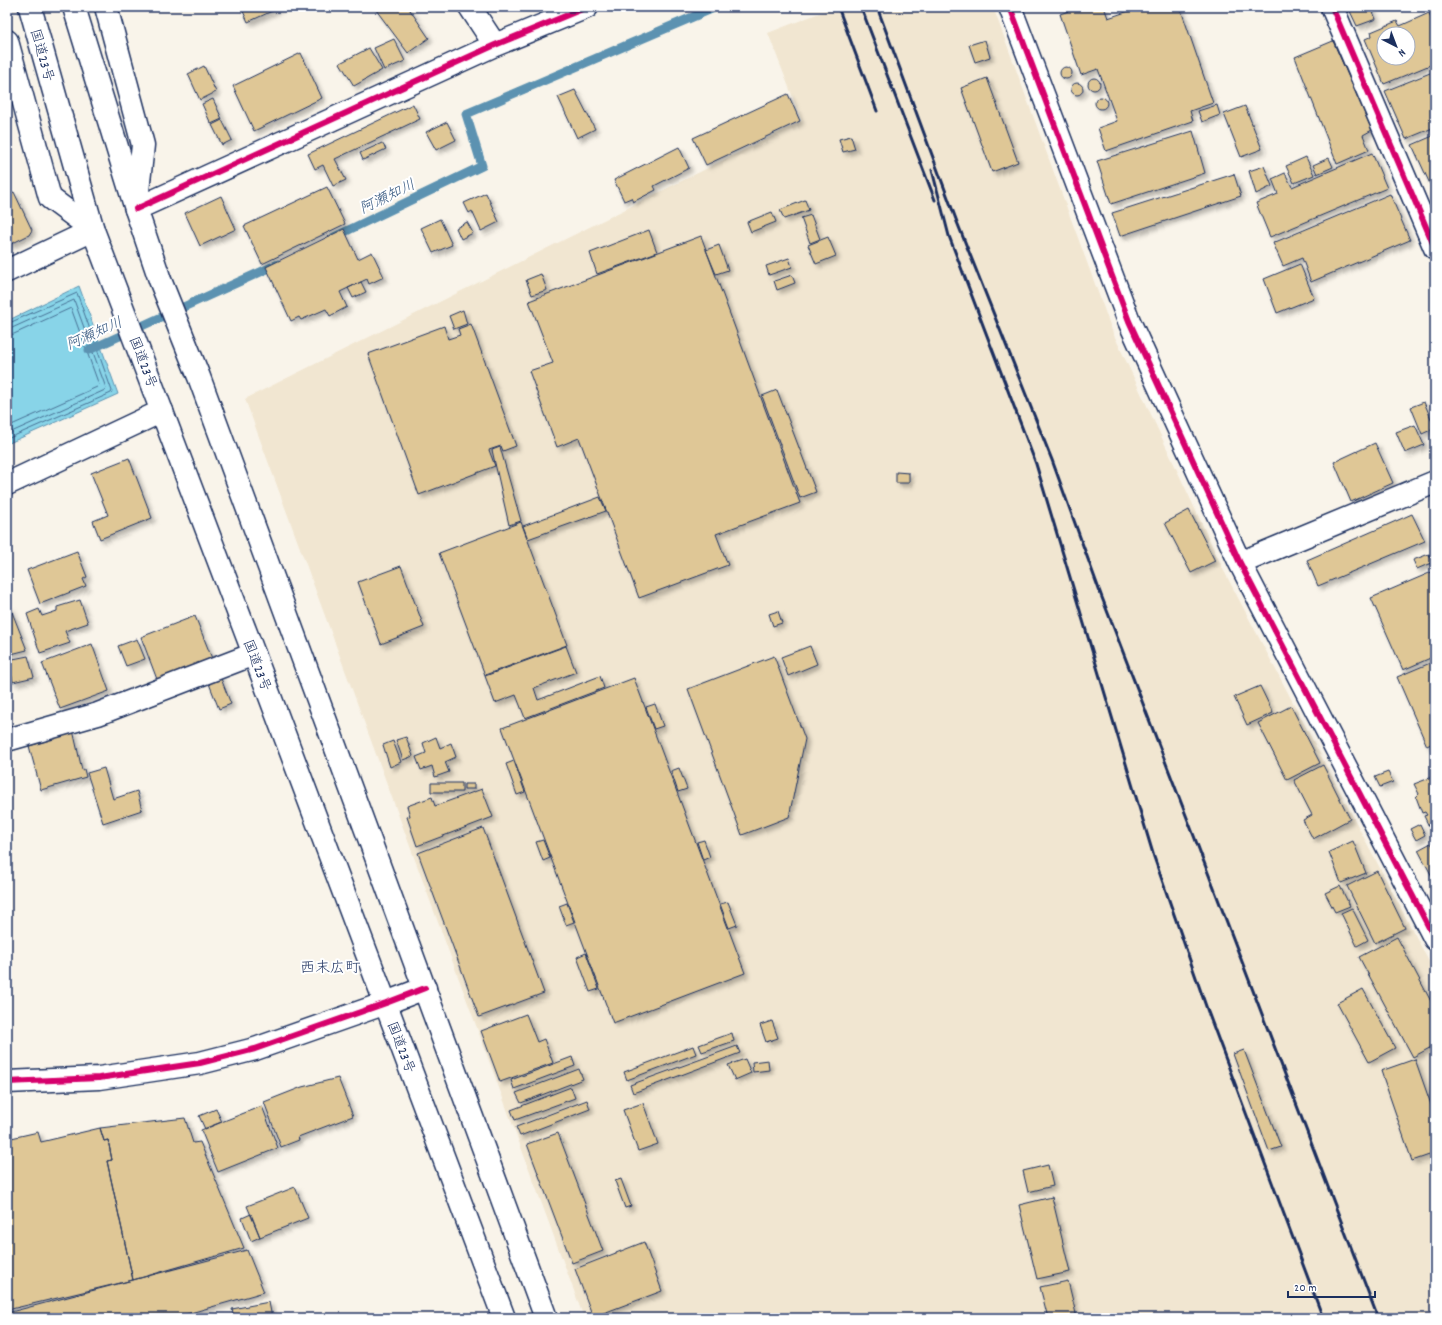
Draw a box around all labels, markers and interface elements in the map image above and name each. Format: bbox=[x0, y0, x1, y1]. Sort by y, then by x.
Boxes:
north arrow bbox=[1376, 26, 1416, 66]
street label: 国道23号 bbox=[24, 27, 58, 84]
text: N bbox=[1394, 44, 1409, 60]
water label: 阿瀬知川 bbox=[356, 175, 420, 221]
water label: 阿瀬知川 bbox=[63, 313, 127, 357]
street label: 国道23号 bbox=[123, 334, 161, 392]
street label: 国道23号 bbox=[237, 637, 275, 695]
district label: 西末広町 bbox=[300, 958, 361, 980]
street label: 国道23号 bbox=[381, 1019, 419, 1077]
scale bar bbox=[1288, 1273, 1375, 1299]
text: 20 m bbox=[1294, 1280, 1317, 1297]

